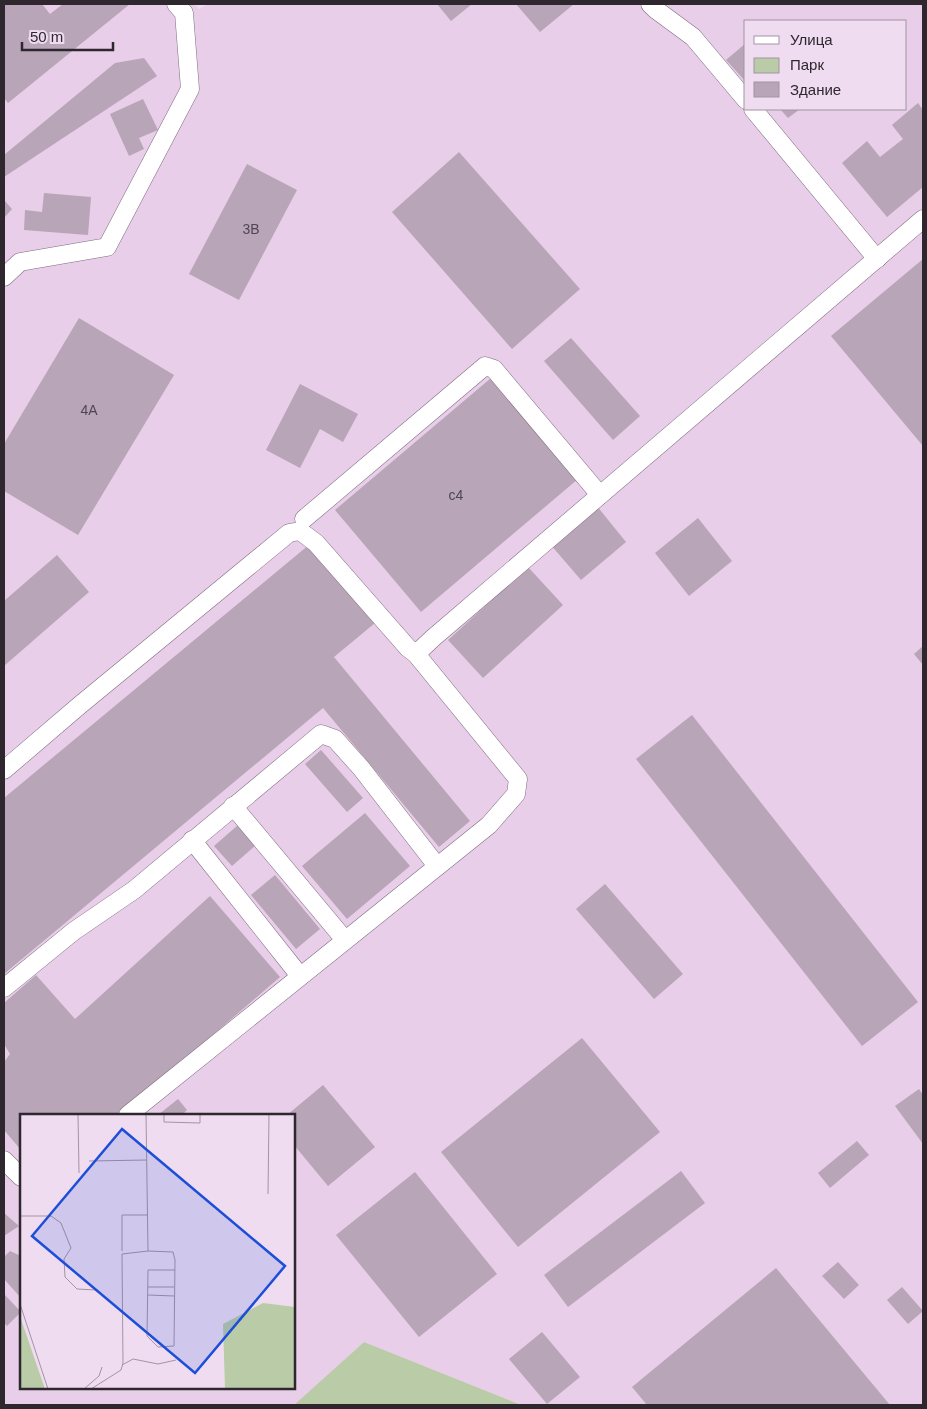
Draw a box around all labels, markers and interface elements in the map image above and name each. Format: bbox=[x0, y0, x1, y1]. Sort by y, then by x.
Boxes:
scale bar bbox=[22, 20, 114, 52]
legend bbox=[744, 20, 907, 110]
text: 50 m bbox=[30, 28, 63, 45]
text: Улица bbox=[790, 31, 833, 48]
text: Парк bbox=[790, 56, 824, 73]
text: Здание bbox=[790, 81, 841, 98]
house number: 3В bbox=[242, 221, 260, 237]
house number: 4А bbox=[80, 402, 98, 418]
house number: с4 bbox=[449, 487, 464, 503]
inset map bbox=[20, 1114, 295, 1389]

